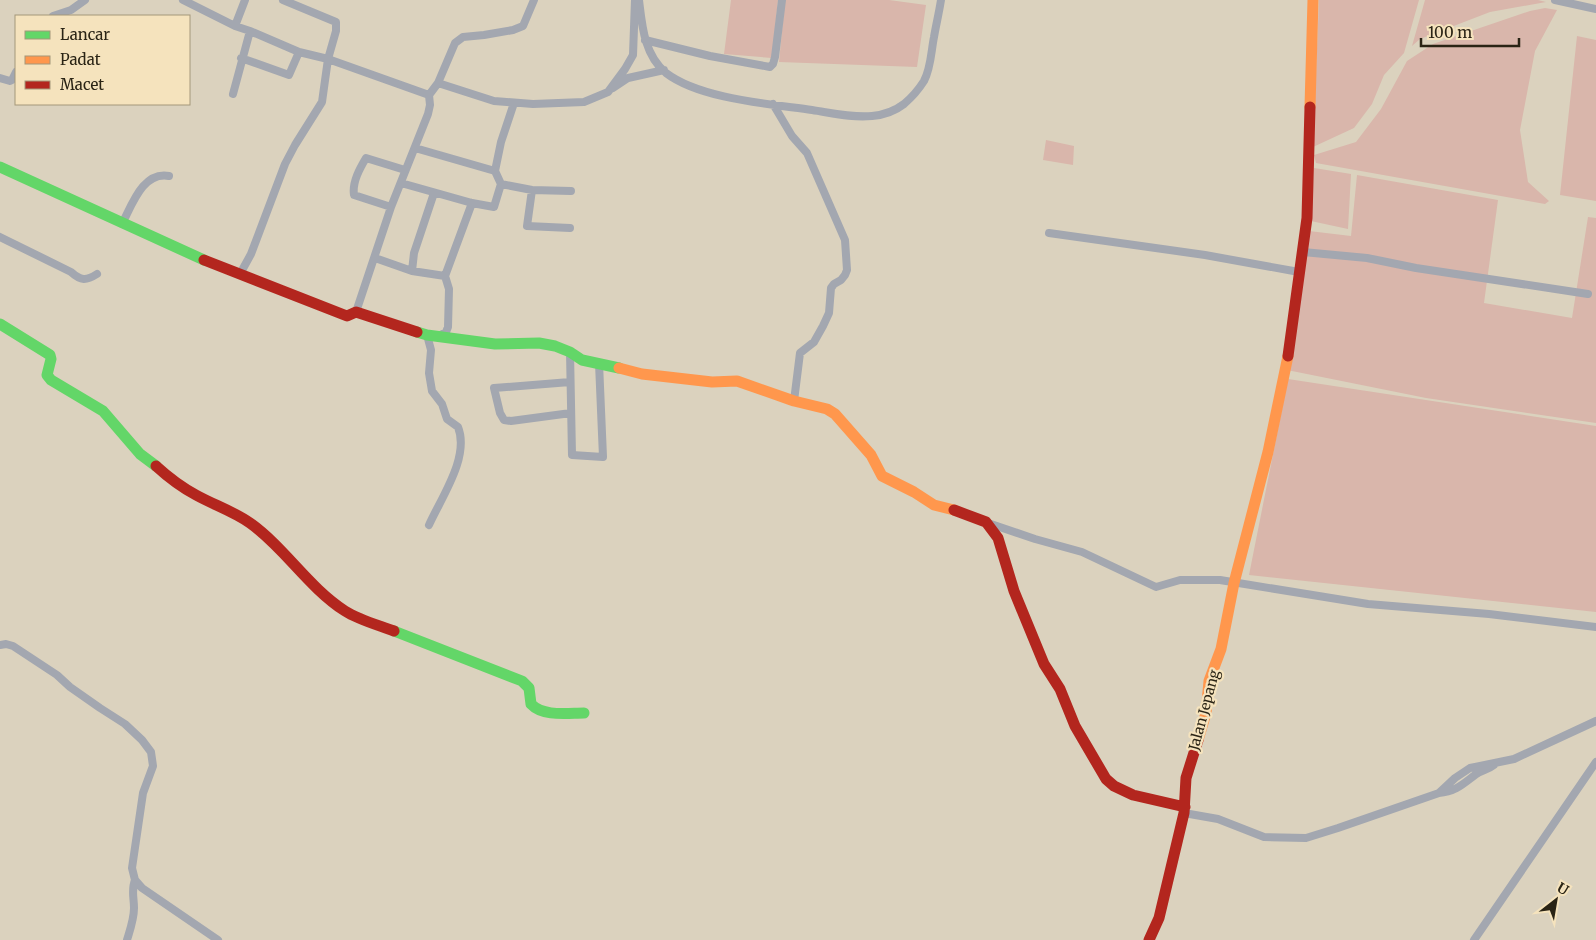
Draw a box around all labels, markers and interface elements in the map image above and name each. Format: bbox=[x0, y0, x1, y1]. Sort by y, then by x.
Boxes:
legend bbox=[15, 15, 190, 105]
scale bar bbox=[1421, 15, 1518, 47]
text: 100 m bbox=[1428, 23, 1472, 42]
text: Lancar bbox=[60, 25, 110, 44]
text: Padat bbox=[60, 50, 101, 69]
text: Macet bbox=[60, 75, 104, 94]
street label: Jalan Jepang bbox=[1184, 667, 1224, 753]
north arrow bbox=[1531, 875, 1581, 925]
text: U bbox=[1554, 878, 1572, 900]

